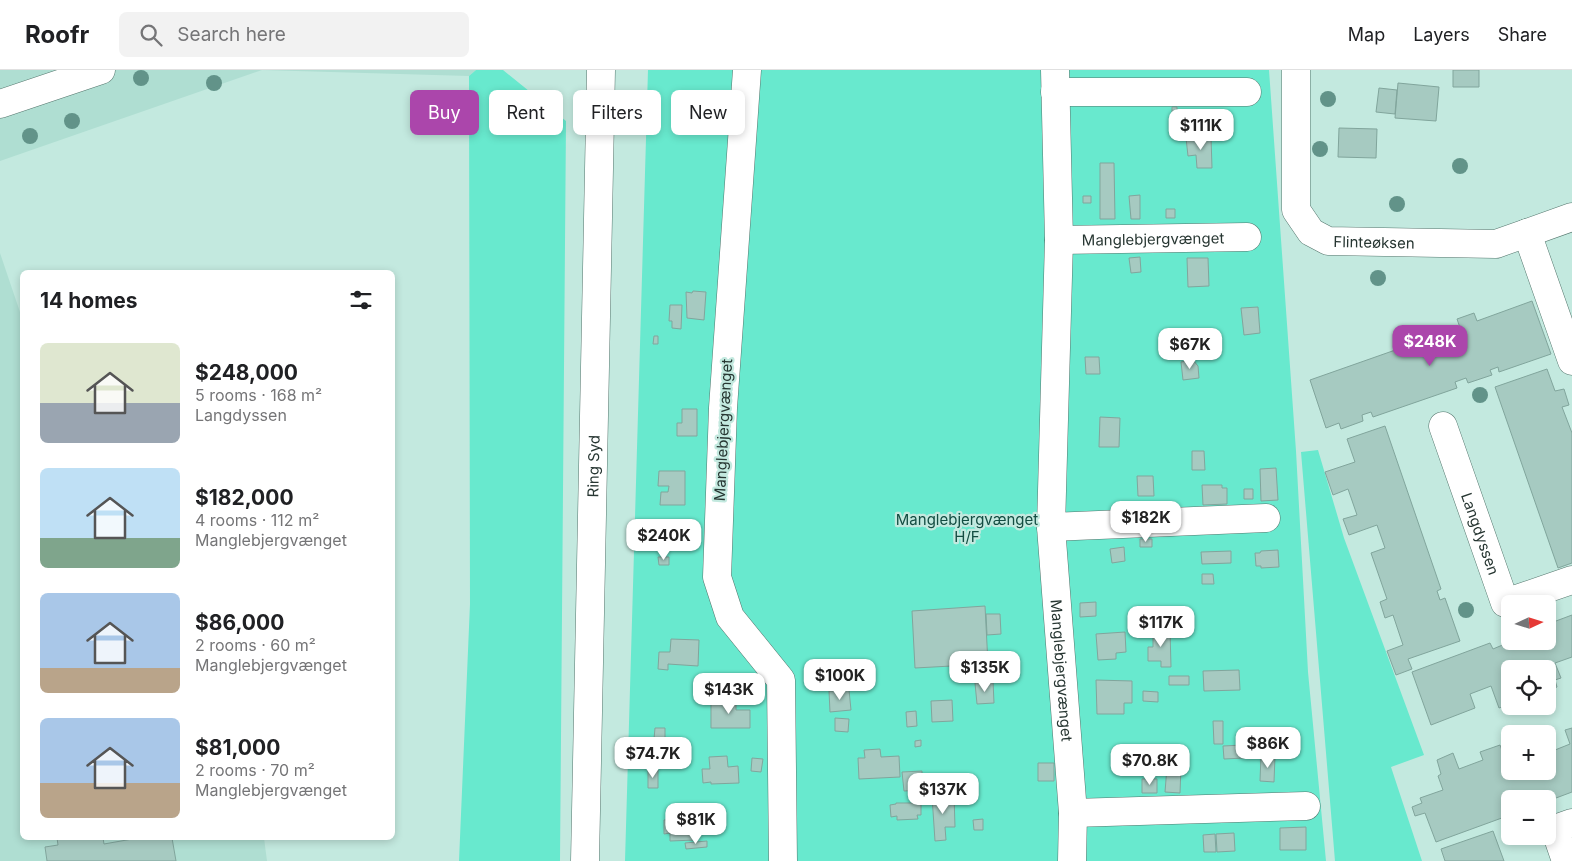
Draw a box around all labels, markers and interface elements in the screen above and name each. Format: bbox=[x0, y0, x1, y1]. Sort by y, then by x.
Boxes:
search box bbox=[119, 12, 469, 57]
text: Roofr bbox=[25, 20, 89, 49]
icon: search bbox=[137, 21, 165, 49]
text: Search here bbox=[177, 23, 286, 46]
text: Map bbox=[1348, 24, 1385, 45]
text: Layers bbox=[1413, 24, 1470, 45]
text: Share bbox=[1498, 24, 1547, 45]
chip: Buy bbox=[410, 90, 479, 135]
chip: Rent bbox=[489, 90, 563, 135]
chip: Filters bbox=[573, 90, 661, 135]
chip: New bbox=[671, 90, 745, 135]
pin: $111K bbox=[1166, 108, 1236, 151]
text: $111K bbox=[1180, 115, 1222, 135]
street label: Manglebjergvænget bbox=[1082, 228, 1224, 249]
street label: Flinteøksen bbox=[1333, 232, 1415, 252]
icon: filters bbox=[347, 286, 375, 314]
text: 14 homes bbox=[40, 288, 138, 313]
pin: $248K bbox=[1395, 324, 1465, 367]
pin: $67K bbox=[1160, 328, 1220, 370]
text: $248K bbox=[1403, 331, 1457, 351]
text: $67K bbox=[1169, 334, 1211, 354]
street label: Manglebjergvænget bbox=[710, 358, 736, 502]
text: $248,000 bbox=[195, 360, 298, 385]
icon: home bbox=[80, 363, 140, 423]
text: 5 rooms · 168 m² bbox=[195, 385, 322, 405]
text: Langdyssen bbox=[195, 405, 287, 425]
street label: Ring Syd bbox=[583, 435, 603, 498]
text: $182,000 bbox=[195, 485, 294, 510]
icon: home bbox=[80, 488, 140, 548]
street label: Langdyssen bbox=[1457, 490, 1504, 577]
pin: $182K bbox=[1111, 500, 1181, 543]
text: $182K bbox=[1121, 507, 1171, 527]
text: 4 rooms · 112 m² bbox=[195, 510, 319, 530]
park label: Manglebjergvænget H/F bbox=[896, 510, 1038, 546]
pin: $240K bbox=[629, 518, 699, 561]
text: $240K bbox=[637, 525, 691, 545]
text: Manglebjergvænget bbox=[195, 530, 347, 550]
north arrow bbox=[1501, 595, 1556, 650]
map controls bbox=[1501, 595, 1556, 845]
street label: Manglebjergvænget bbox=[1047, 599, 1077, 742]
pin: $117K bbox=[1126, 606, 1196, 648]
text: $86,000 bbox=[195, 610, 284, 635]
text: $117K bbox=[1138, 612, 1184, 632]
icon: home bbox=[80, 613, 140, 673]
text: 2 rooms · 60 m² bbox=[195, 635, 316, 655]
pin: $135K bbox=[950, 650, 1020, 693]
text: Manglebjergvænget bbox=[195, 655, 347, 675]
text: $135K bbox=[960, 657, 1010, 677]
pin: $100K bbox=[805, 658, 875, 701]
button: locate bbox=[1501, 660, 1556, 715]
text: $100K bbox=[815, 665, 865, 685]
pin: $143K bbox=[694, 672, 764, 715]
text: $143K bbox=[704, 679, 754, 699]
button: + bbox=[1501, 725, 1556, 780]
pin: $86K bbox=[1238, 726, 1298, 769]
text: $86K bbox=[1247, 733, 1289, 753]
text: $81,000 bbox=[195, 735, 280, 760]
pin: $74.7K bbox=[612, 736, 694, 779]
icon: home bbox=[80, 738, 140, 798]
text: $74.7K bbox=[626, 743, 680, 763]
pin: $70.8K bbox=[1109, 744, 1191, 786]
text: $70.8K bbox=[1122, 750, 1178, 770]
text: 2 rooms · 70 m² bbox=[195, 760, 315, 780]
pin: $137K bbox=[908, 772, 978, 815]
text: $137K bbox=[919, 779, 967, 799]
text: Manglebjergvænget bbox=[195, 780, 347, 800]
button: − bbox=[1501, 790, 1556, 845]
pin: $81K bbox=[666, 802, 726, 845]
text: $81K bbox=[676, 809, 716, 829]

